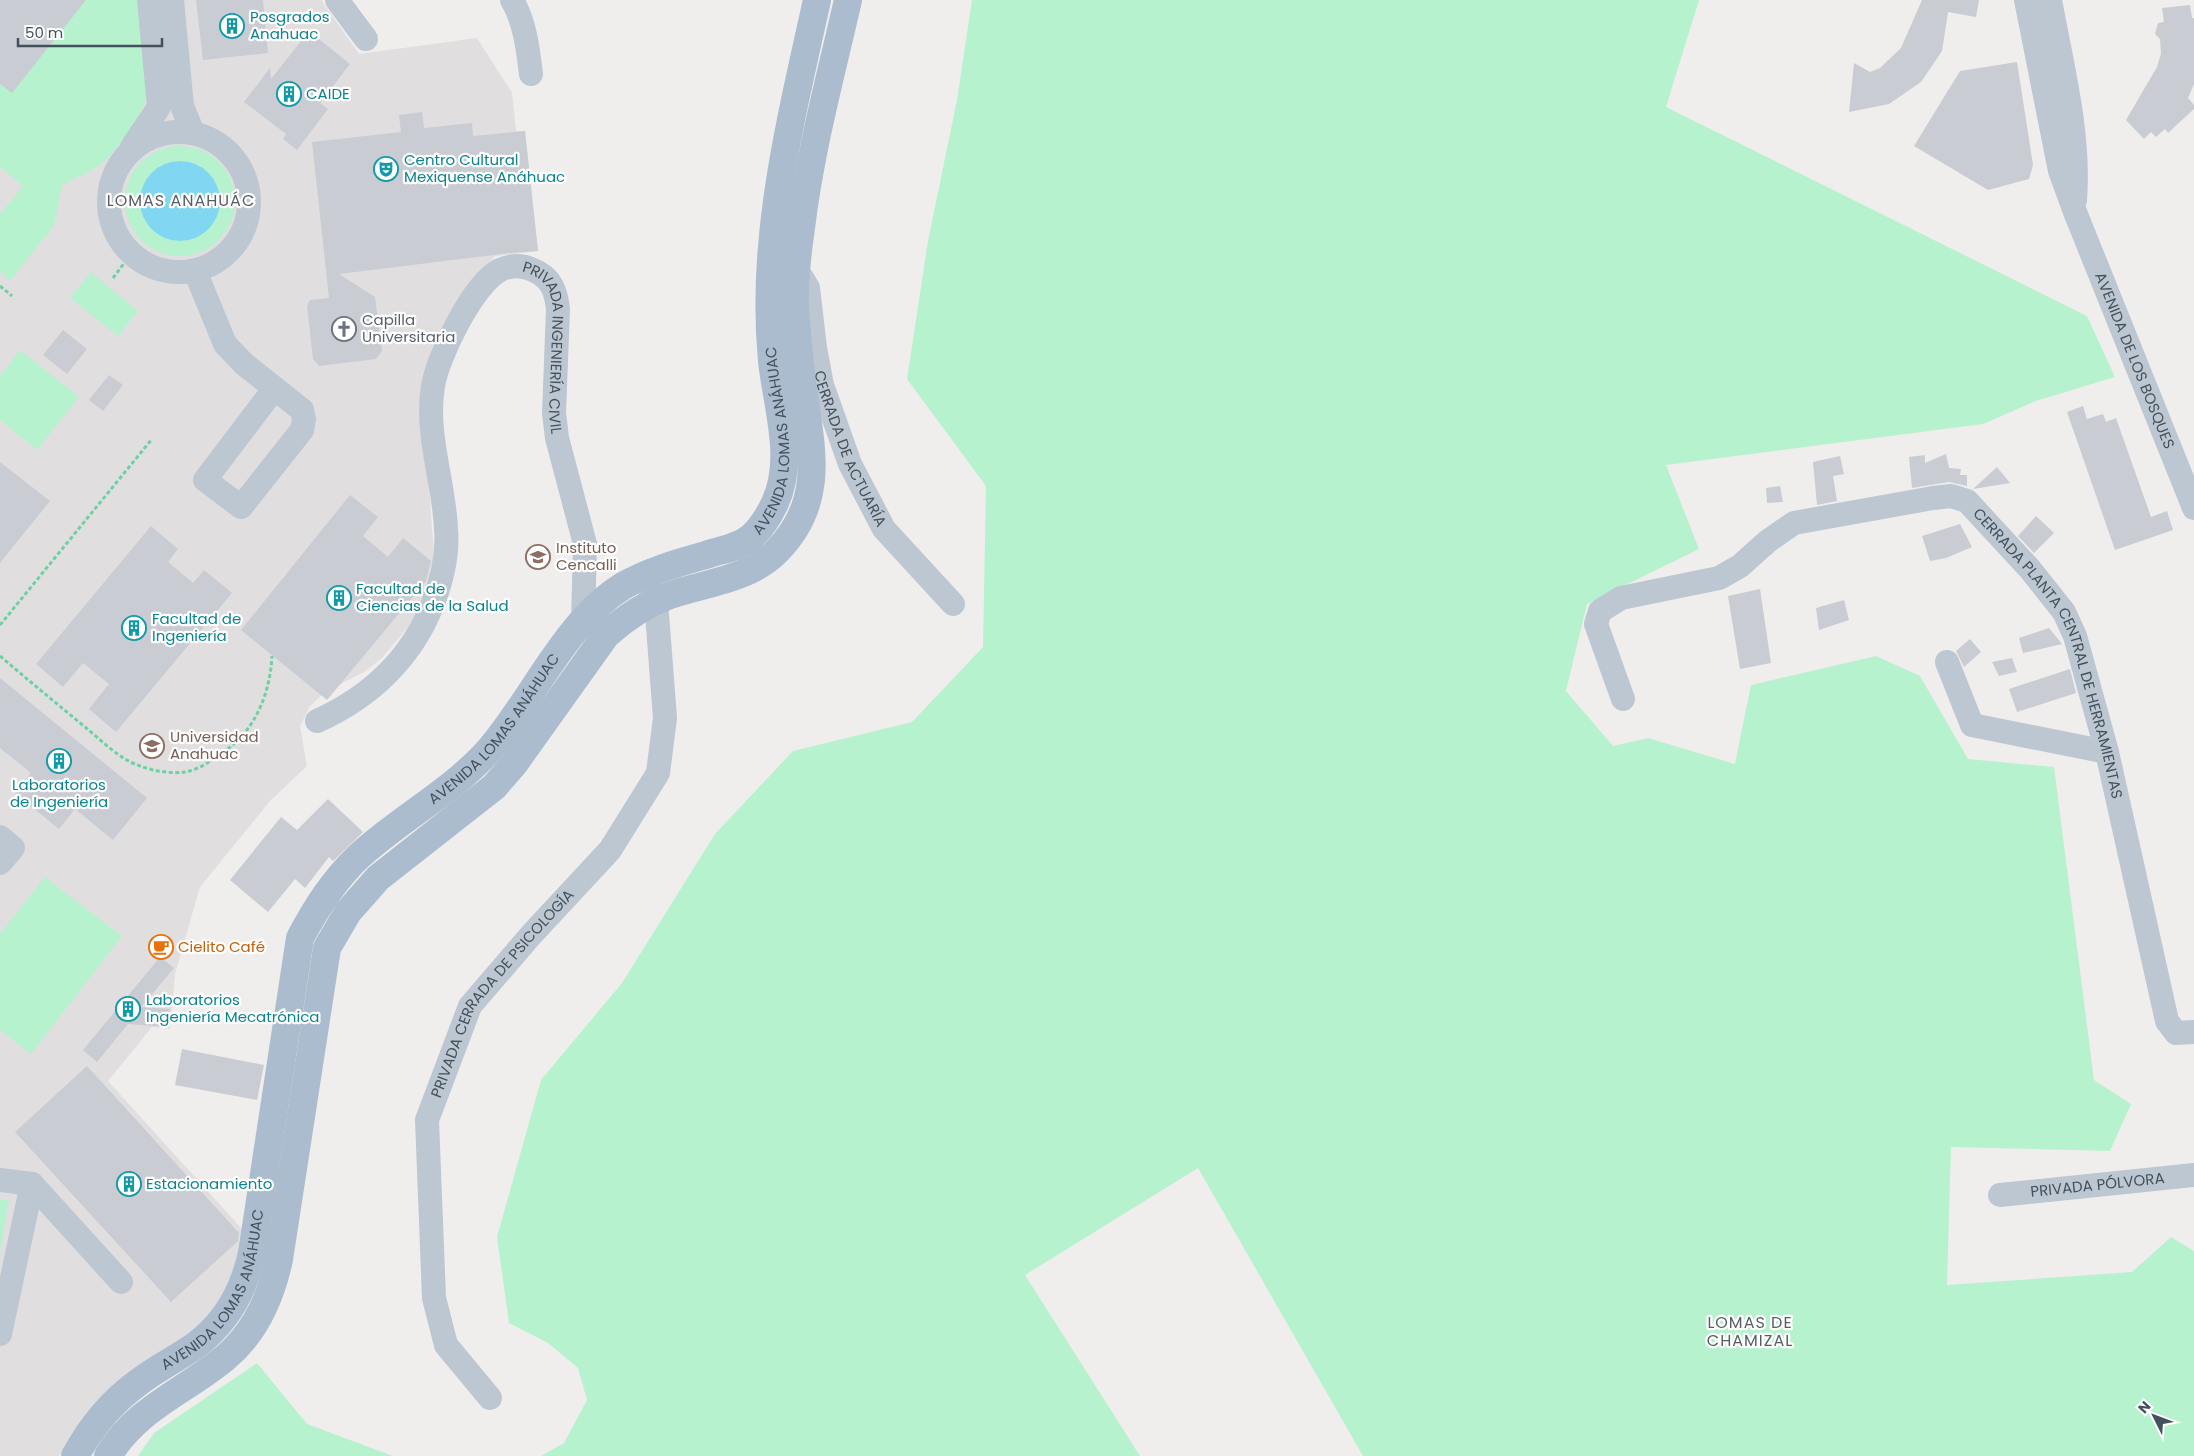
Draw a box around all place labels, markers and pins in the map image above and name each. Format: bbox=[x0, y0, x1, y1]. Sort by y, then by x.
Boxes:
place label: Posgrados Anahuac bbox=[250, 6, 330, 44]
building icon: Posgrados Anahuac bbox=[219, 13, 245, 39]
building icon: CAIDE bbox=[276, 81, 302, 107]
place label: CAIDE bbox=[306, 83, 350, 104]
place label: Centro Cultural Mexiquense Anáhuac bbox=[404, 149, 565, 187]
theatre icon: Centro Cultural Mexiquense Anáhuac bbox=[373, 156, 399, 182]
place label: Capilla Universitaria bbox=[362, 309, 455, 347]
church icon: Capilla Universitaria bbox=[331, 316, 357, 342]
place label: Instituto Cencalli bbox=[556, 537, 617, 575]
school or university icon: Instituto Cencalli bbox=[525, 544, 551, 570]
place label: Facultad de Ciencias de la Salud bbox=[356, 578, 509, 616]
building icon: Facultad de Ciencias de la Salud bbox=[326, 585, 352, 611]
place label: Facultad de Ingeniería bbox=[152, 608, 241, 646]
building icon: Facultad de Ingeniería bbox=[121, 615, 147, 641]
place label: Universidad Anahuac bbox=[170, 726, 259, 764]
school or university icon: Universidad Anahuac bbox=[139, 733, 165, 759]
building icon: Laboratorios de Ingeniería bbox=[46, 748, 72, 774]
place label: Laboratorios de Ingeniería bbox=[10, 774, 108, 812]
cafe icon: Cielito Café bbox=[148, 934, 174, 960]
place label: Cielito Café bbox=[178, 936, 265, 957]
place label: Laboratorios Ingeniería Mecatrónica bbox=[146, 989, 319, 1027]
building icon: Laboratorios Ingeniería Mecatrónica bbox=[115, 996, 141, 1022]
building icon: Estacionamiento bbox=[116, 1171, 142, 1197]
place label: Estacionamiento bbox=[146, 1173, 272, 1194]

